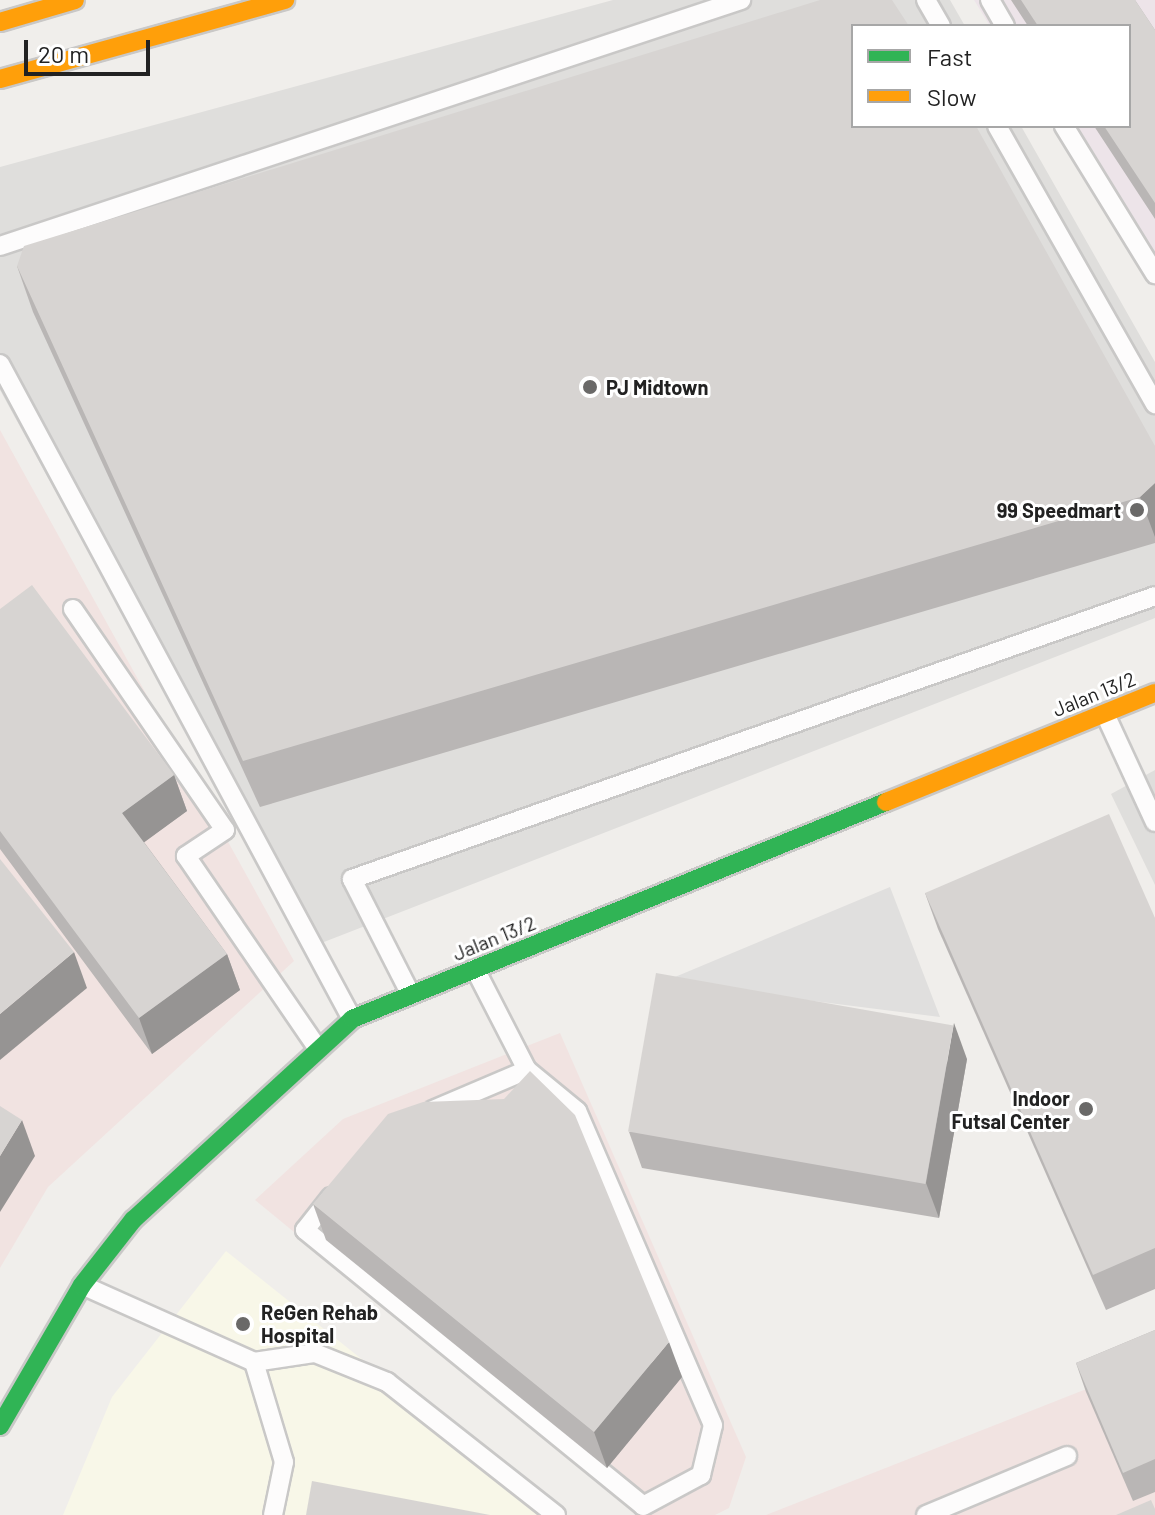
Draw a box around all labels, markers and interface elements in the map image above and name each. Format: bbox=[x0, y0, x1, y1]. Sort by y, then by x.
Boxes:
scale bar bbox=[28, 24, 154, 74]
legend bbox=[851, 24, 1131, 128]
text: 20 m bbox=[38, 39, 89, 68]
text: Fast bbox=[927, 42, 972, 71]
text: Slow bbox=[927, 82, 976, 111]
place label: PJ Midtown bbox=[606, 375, 708, 399]
marker: PJ Midtown bbox=[581, 378, 599, 396]
place label: 99 Speedmart bbox=[997, 498, 1121, 522]
marker: 99 Speedmart bbox=[1128, 501, 1146, 519]
street label: Jalan 13/2 bbox=[1049, 667, 1139, 721]
street label: Jalan 13/2 bbox=[449, 911, 539, 965]
place label: Indoor Futsal Center bbox=[952, 1086, 1070, 1133]
marker: Indoor Futsal Center bbox=[1077, 1100, 1095, 1118]
place label: ReGen Rehab Hospital bbox=[261, 1300, 378, 1347]
marker: ReGen Rehab Hospital bbox=[232, 1313, 254, 1335]

